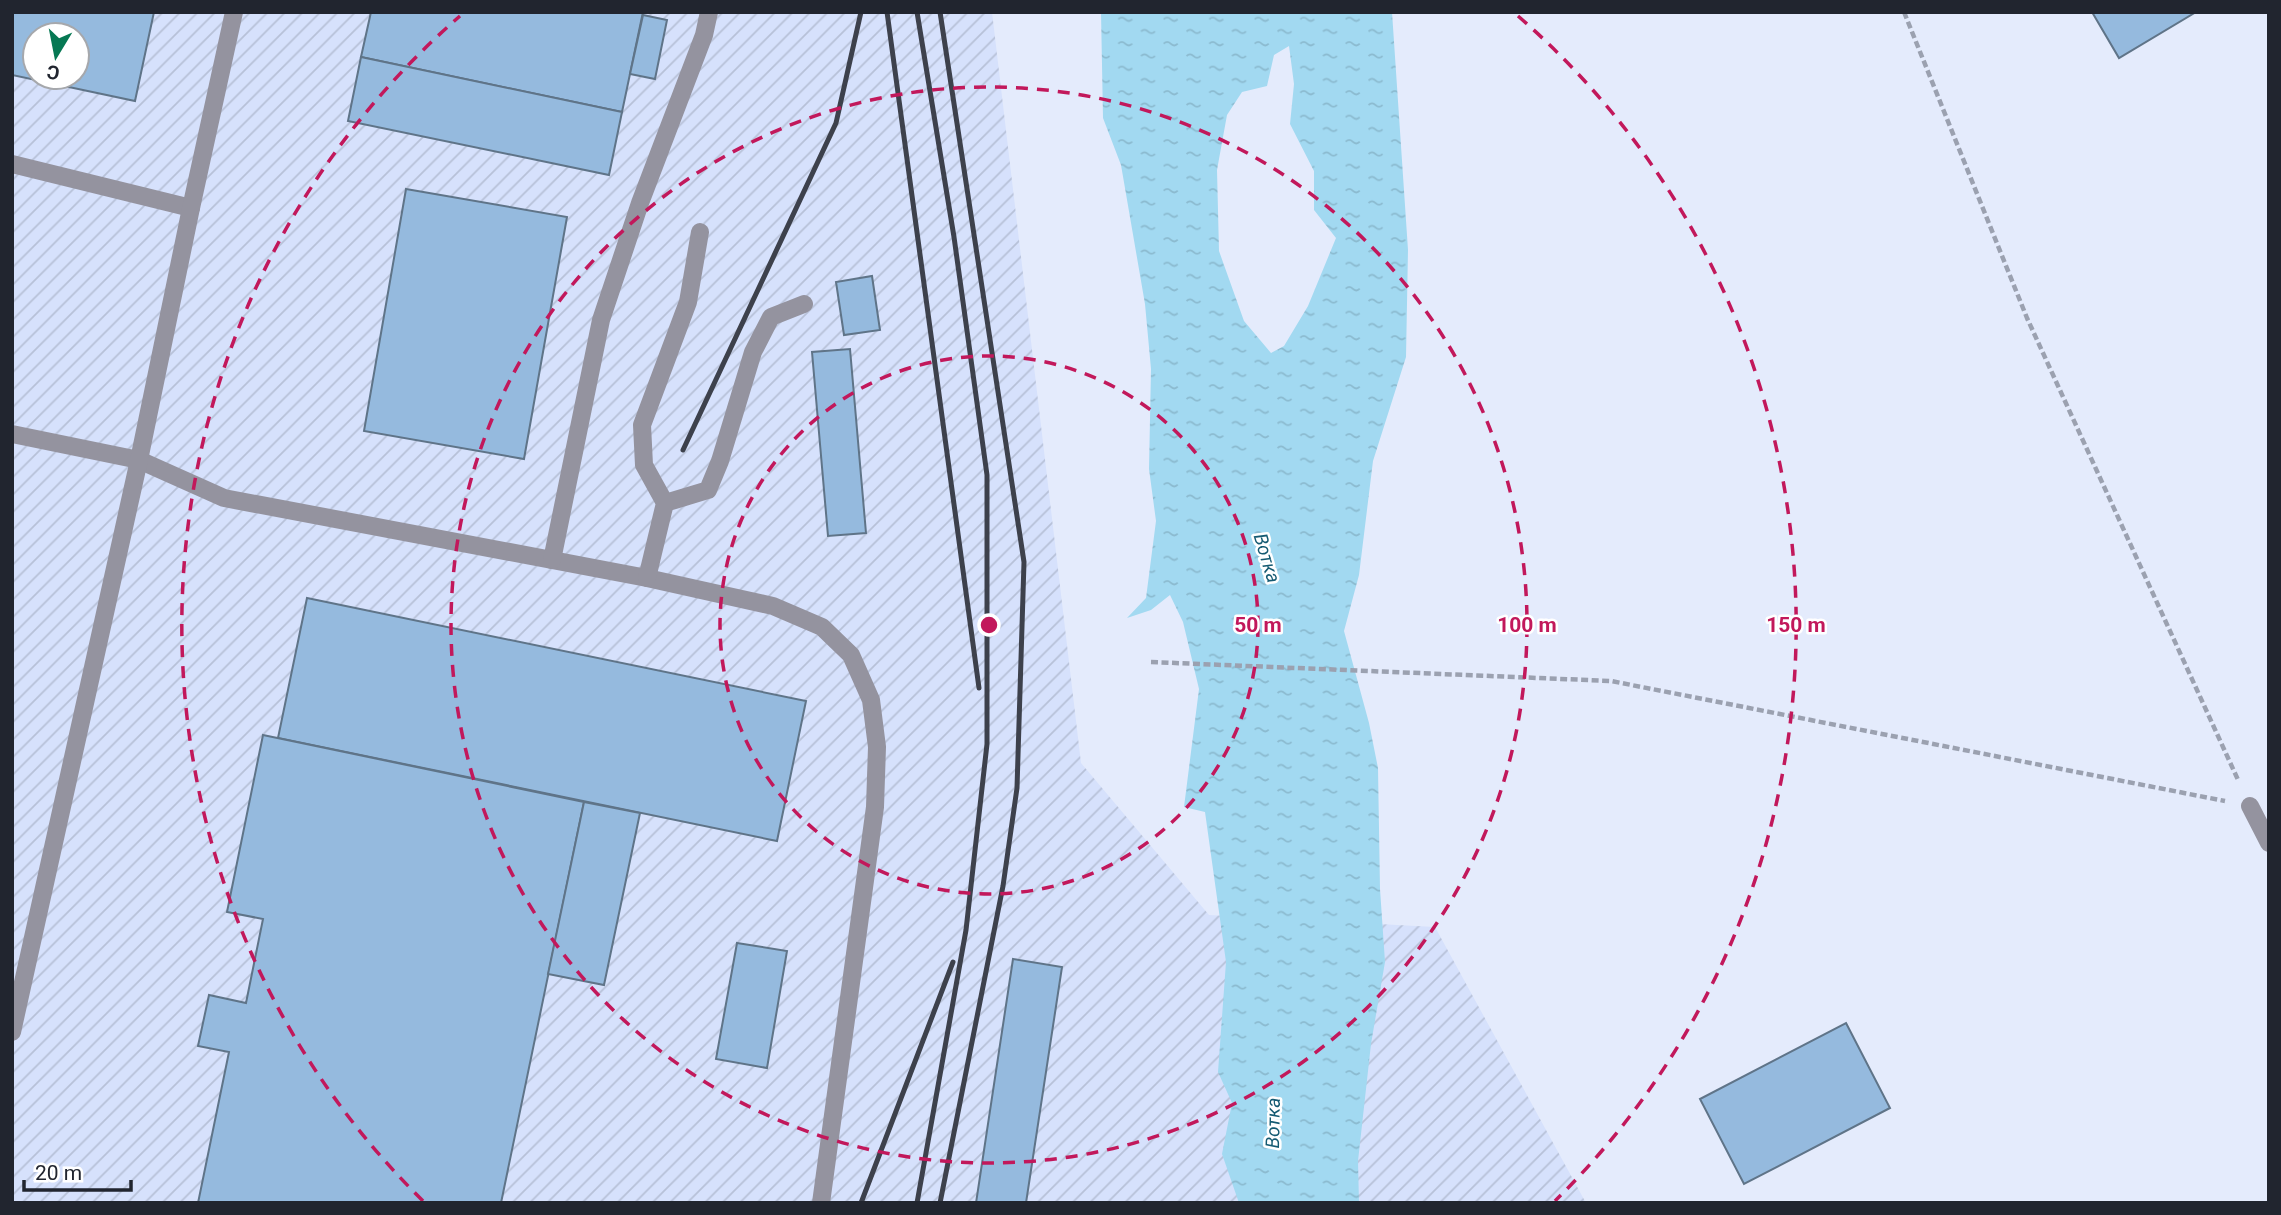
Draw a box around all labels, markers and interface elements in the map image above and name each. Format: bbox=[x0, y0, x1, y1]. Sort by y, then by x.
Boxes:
north arrow bbox=[21, 21, 91, 91]
text: С bbox=[45, 60, 61, 85]
water label: Вотка bbox=[1249, 530, 1285, 586]
centre of rings bbox=[977, 613, 1001, 637]
text: 50 m bbox=[1234, 613, 1282, 637]
text: 100 m bbox=[1497, 613, 1557, 637]
text: 150 m bbox=[1766, 613, 1826, 637]
water label: Вотка bbox=[1261, 1097, 1285, 1149]
scale bar bbox=[24, 1148, 131, 1192]
text: 20 m bbox=[35, 1161, 82, 1185]

